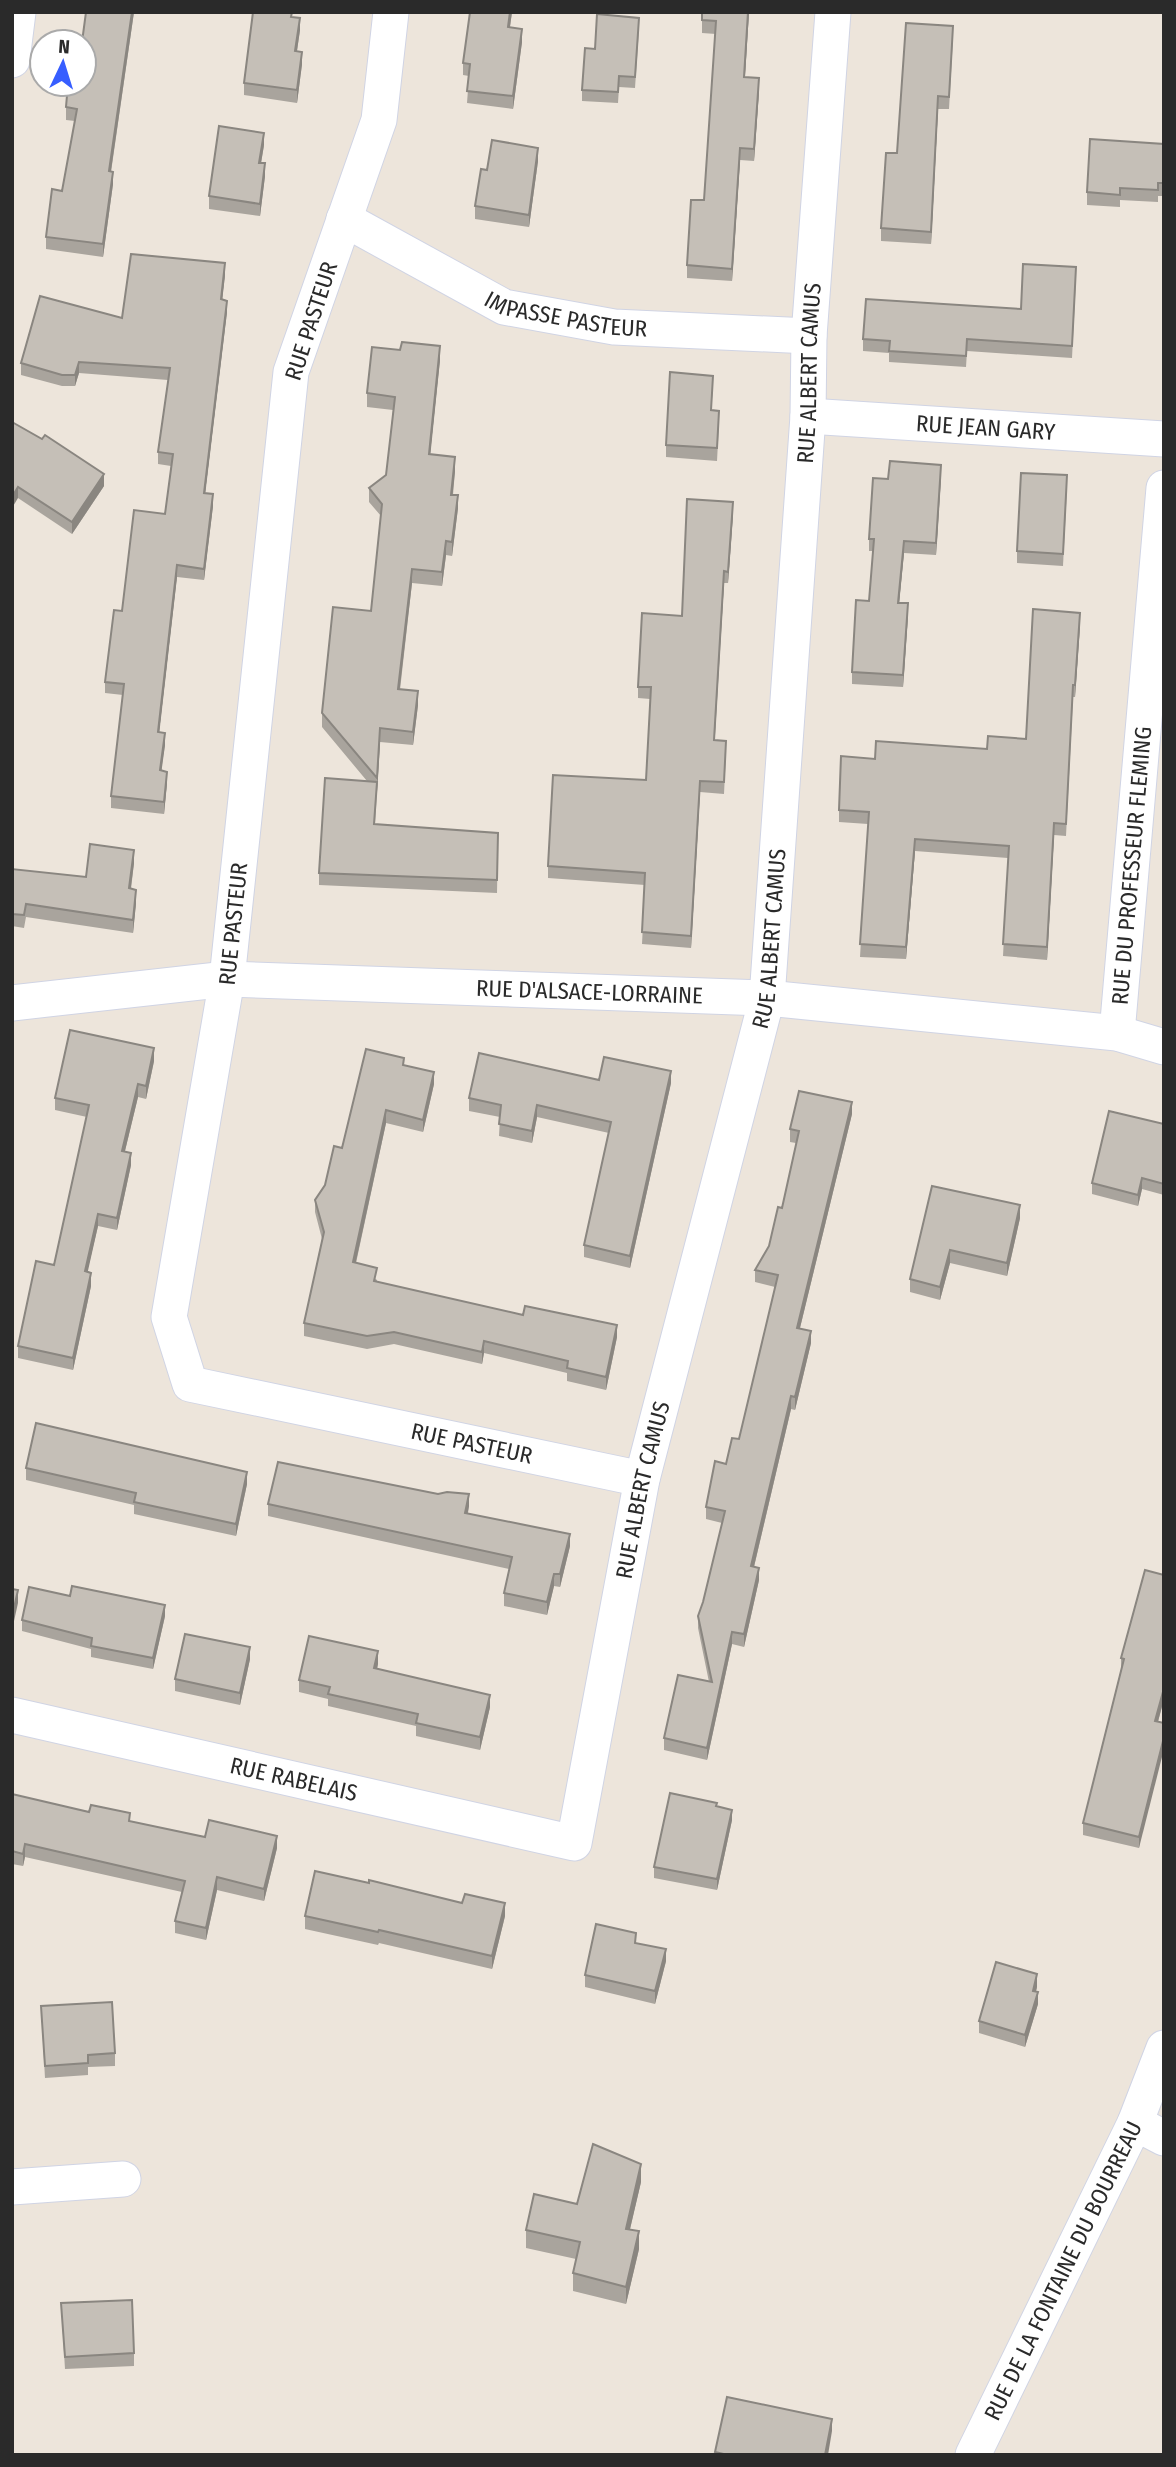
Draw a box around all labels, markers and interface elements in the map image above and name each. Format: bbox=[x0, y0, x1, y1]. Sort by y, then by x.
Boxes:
north arrow bbox=[28, 28, 98, 98]
text: N bbox=[58, 35, 71, 58]
street label: RUE PASTEUR bbox=[279, 258, 343, 384]
street label: RUE ALBERT CAMUS bbox=[791, 282, 827, 464]
street label: IMPASSE PASTEUR bbox=[480, 285, 648, 343]
street label: RUE JEAN GARY bbox=[915, 409, 1057, 446]
street label: RUE DU PROFESSEUR FLEMING bbox=[1105, 725, 1157, 1006]
street label: RUE ALBERT CAMUS bbox=[746, 848, 791, 1032]
street label: RUE PASTEUR bbox=[213, 861, 253, 987]
street label: RUE D'ALSACE-LORRAINE bbox=[476, 974, 703, 1010]
street label: RUE ALBERT CAMUS bbox=[610, 1398, 676, 1581]
street label: RUE PASTEUR bbox=[409, 1417, 535, 1470]
street label: RUE RABELAIS bbox=[227, 1751, 360, 1807]
street label: RUE DE LA FONTAINE DU BOURREAU bbox=[978, 2117, 1148, 2425]

